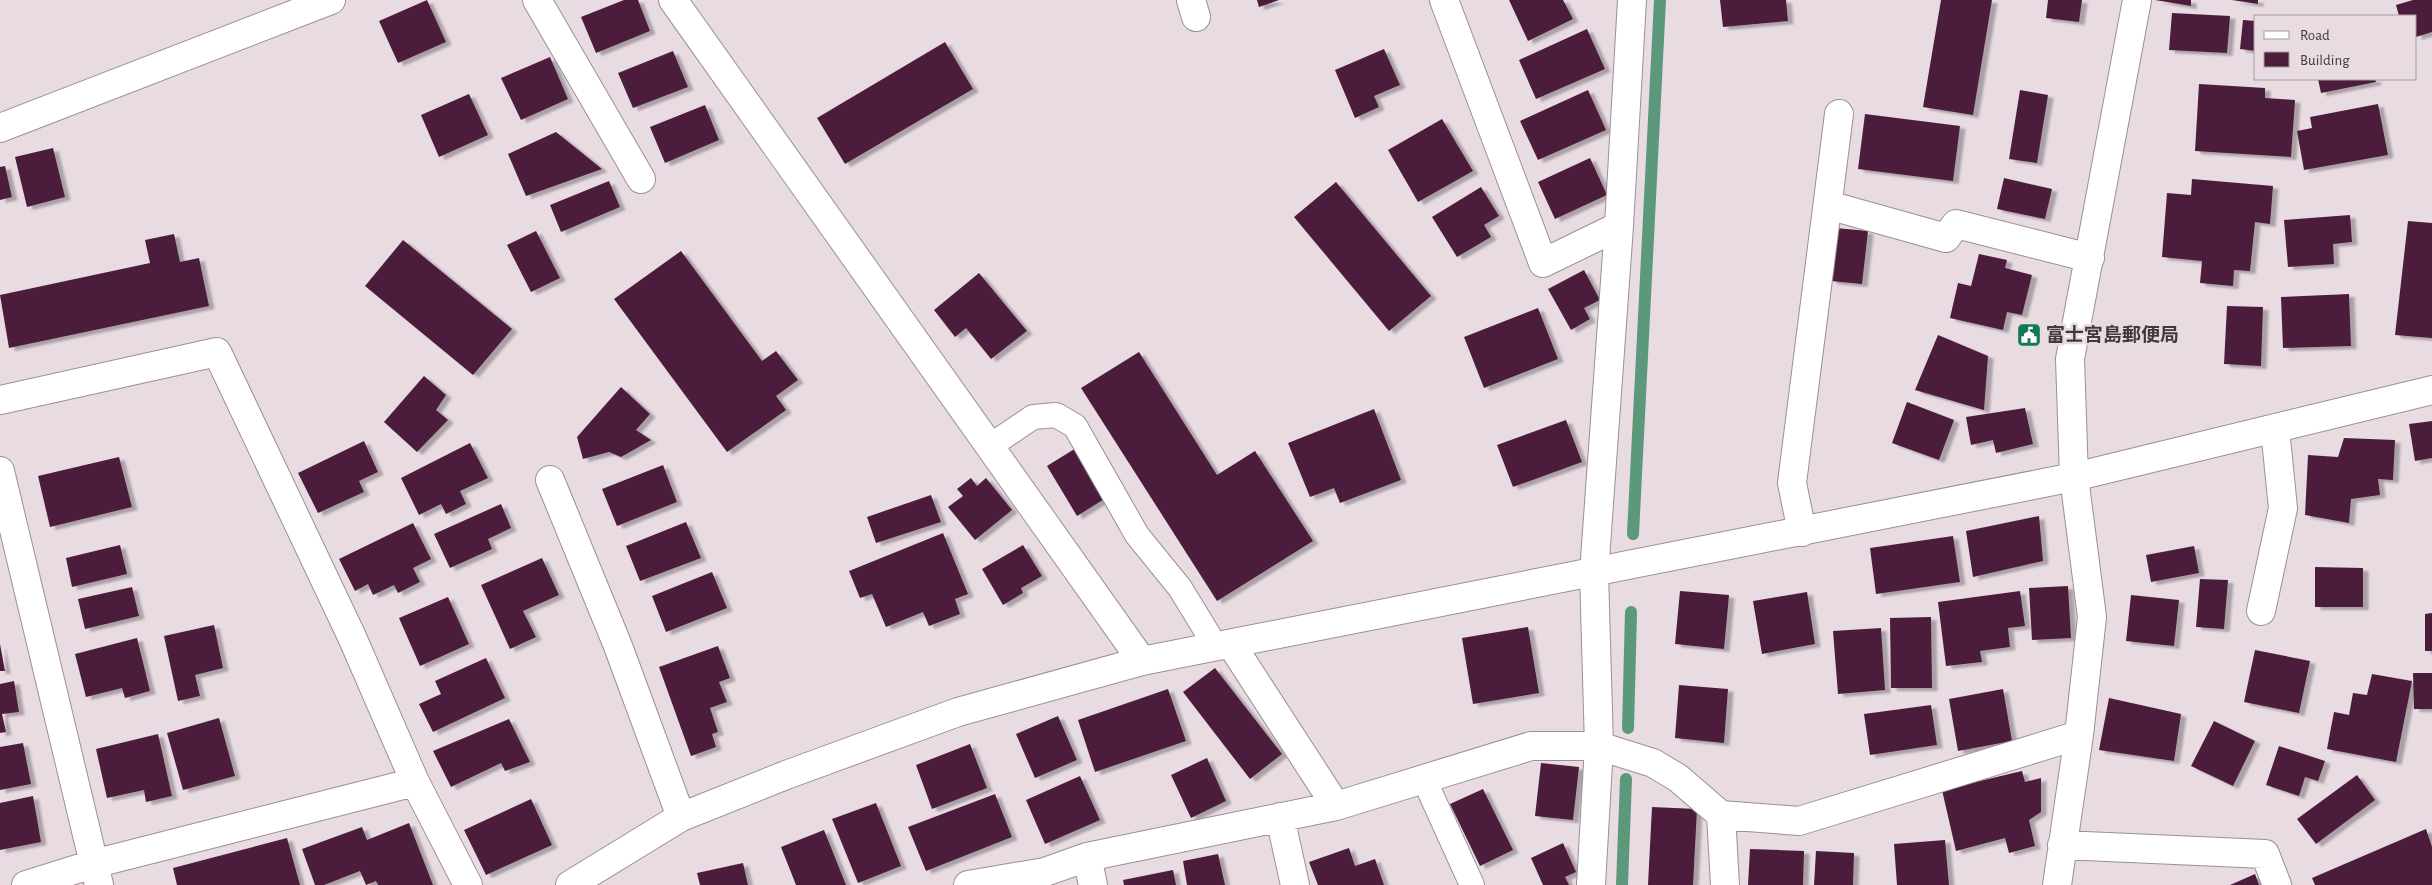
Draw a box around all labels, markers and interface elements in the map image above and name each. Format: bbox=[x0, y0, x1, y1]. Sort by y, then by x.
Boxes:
legend bbox=[2254, 15, 2417, 80]
text: Road bbox=[2300, 28, 2330, 43]
text: Building bbox=[2300, 53, 2350, 68]
public building icon: 富士宮島郵便局 bbox=[2016, 322, 2042, 348]
place label: 富士宮島郵便局 bbox=[2046, 324, 2179, 345]

